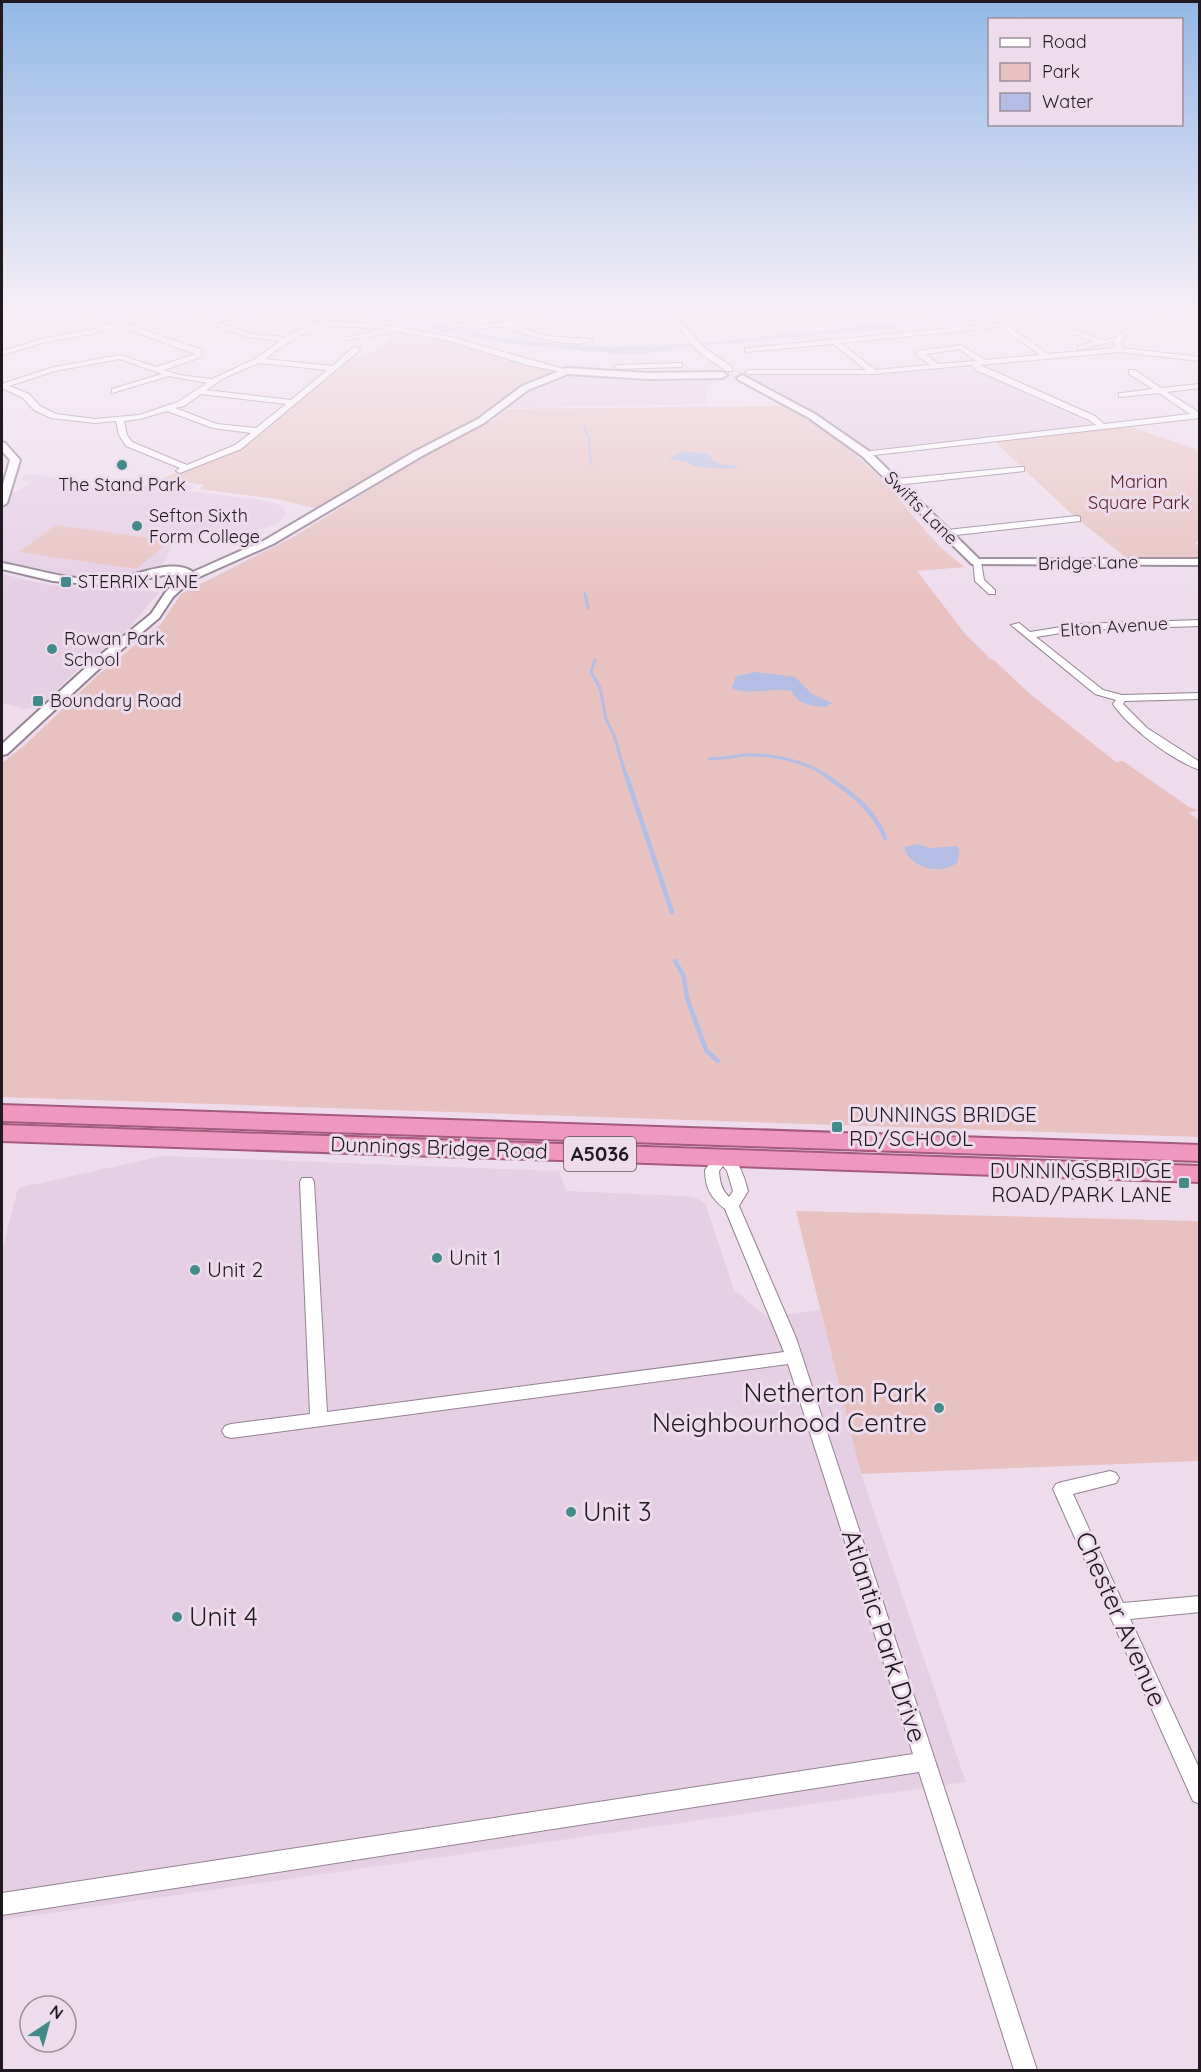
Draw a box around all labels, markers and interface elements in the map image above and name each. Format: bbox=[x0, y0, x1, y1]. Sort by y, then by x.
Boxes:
legend bbox=[988, 18, 1183, 126]
text: Road bbox=[1042, 30, 1087, 53]
text: Park bbox=[1042, 60, 1080, 83]
text: Water bbox=[1042, 90, 1093, 113]
marker: The Stand Park bbox=[115, 458, 129, 472]
street label: Swifts Lane bbox=[880, 466, 963, 549]
park label: Marian Square Park bbox=[1088, 470, 1190, 514]
place label: The Stand Park bbox=[58, 473, 186, 496]
place label: Sefton Sixth Form College bbox=[149, 504, 260, 548]
marker: Sefton Sixth Form College bbox=[130, 519, 144, 533]
street label: Bridge Lane bbox=[1038, 550, 1138, 575]
place label: STERRIX LANE bbox=[78, 570, 198, 593]
marker: STERRIX LANE bbox=[59, 575, 73, 589]
street label: Elton Avenue bbox=[1059, 611, 1169, 642]
place label: Rowan Park School bbox=[64, 627, 165, 671]
marker: Rowan Park School bbox=[45, 642, 59, 656]
place label: Boundary Road bbox=[50, 689, 182, 712]
marker: Boundary Road bbox=[31, 694, 45, 708]
place label: DUNNINGS BRIDGE RD/SCHOOL bbox=[849, 1101, 1037, 1151]
marker: DUNNINGS BRIDGE RD/SCHOOL bbox=[830, 1120, 844, 1134]
street label: Dunnings Bridge Road bbox=[330, 1130, 548, 1164]
road number: A5036 bbox=[564, 1137, 636, 1171]
place label: DUNNINGSBRIDGE ROAD/PARK LANE bbox=[990, 1157, 1172, 1207]
marker: DUNNINGSBRIDGE ROAD/PARK LANE bbox=[1177, 1176, 1191, 1190]
place label: Unit 1 bbox=[449, 1244, 501, 1270]
marker: Unit 1 bbox=[430, 1251, 444, 1265]
place label: Unit 2 bbox=[207, 1256, 263, 1282]
marker: Unit 2 bbox=[188, 1263, 202, 1277]
place label: Netherton Park Neighbourhood Centre bbox=[652, 1376, 927, 1439]
marker: Netherton Park Neighbourhood Centre bbox=[932, 1401, 946, 1415]
place label: Unit 3 bbox=[583, 1495, 652, 1528]
marker: Unit 3 bbox=[564, 1505, 578, 1519]
street label: Atlantic Park Drive bbox=[834, 1525, 934, 1746]
street label: Chester Avenue bbox=[1068, 1526, 1175, 1711]
place label: Unit 4 bbox=[189, 1600, 258, 1633]
marker: Unit 4 bbox=[170, 1610, 184, 1624]
north arrow bbox=[18, 1994, 78, 2054]
text: N bbox=[46, 2000, 67, 2023]

